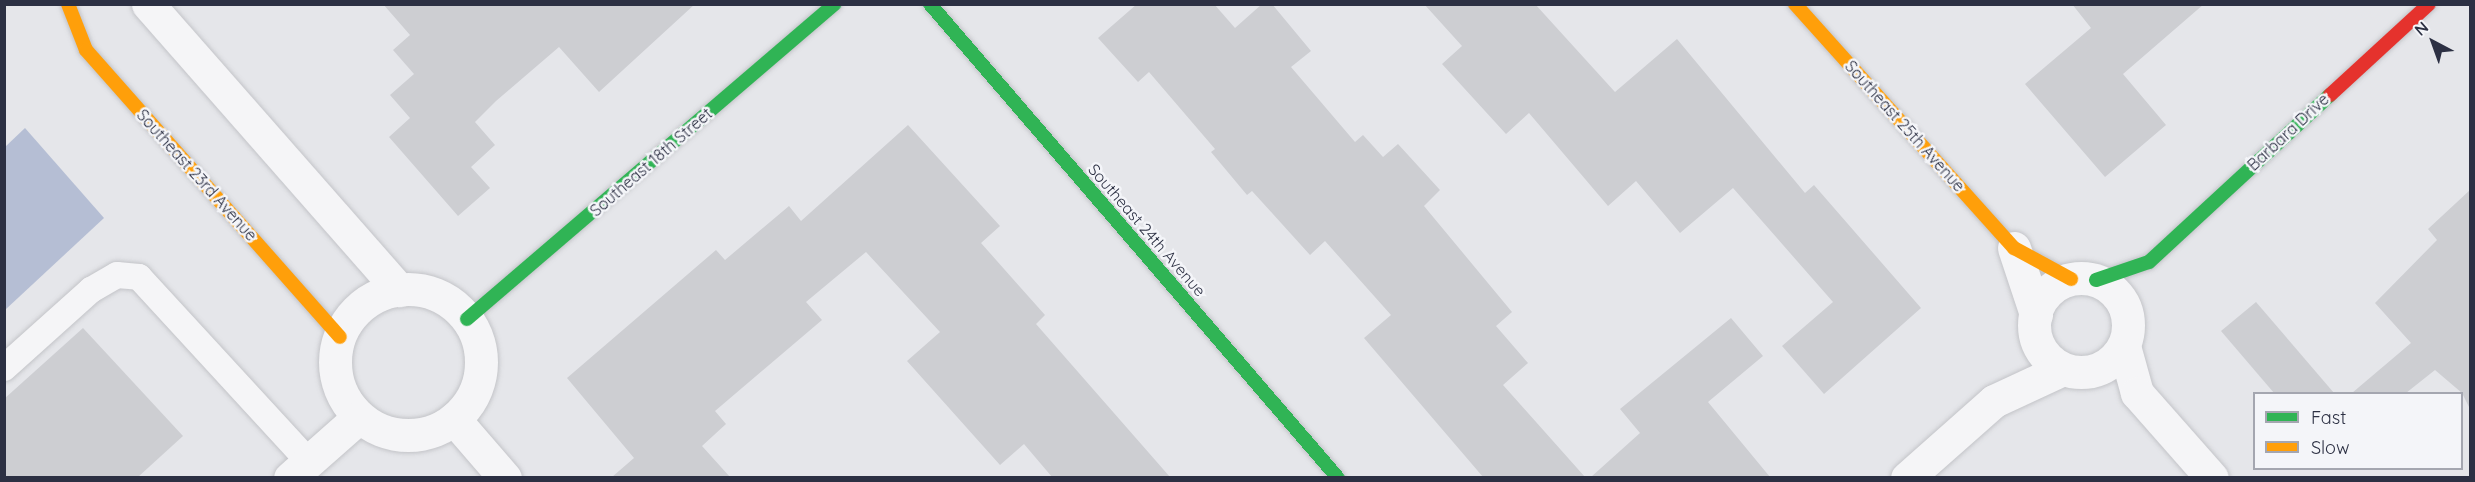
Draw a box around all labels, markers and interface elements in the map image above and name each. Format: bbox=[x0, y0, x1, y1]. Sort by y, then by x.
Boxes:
north arrow bbox=[2403, 12, 2463, 72]
text: N bbox=[2410, 17, 2432, 40]
street label: Southeast 25th Avenue bbox=[1841, 57, 1969, 195]
street label: Barbara Drive bbox=[2243, 89, 2333, 175]
street label: Southeast 18th Street bbox=[586, 104, 716, 220]
street label: Southeast 23rd Avenue bbox=[133, 105, 261, 245]
street label: Southeast 24th Avenue bbox=[1084, 160, 1210, 300]
legend bbox=[2253, 392, 2463, 470]
text: Fast bbox=[2311, 406, 2346, 429]
text: Slow bbox=[2311, 436, 2349, 459]

